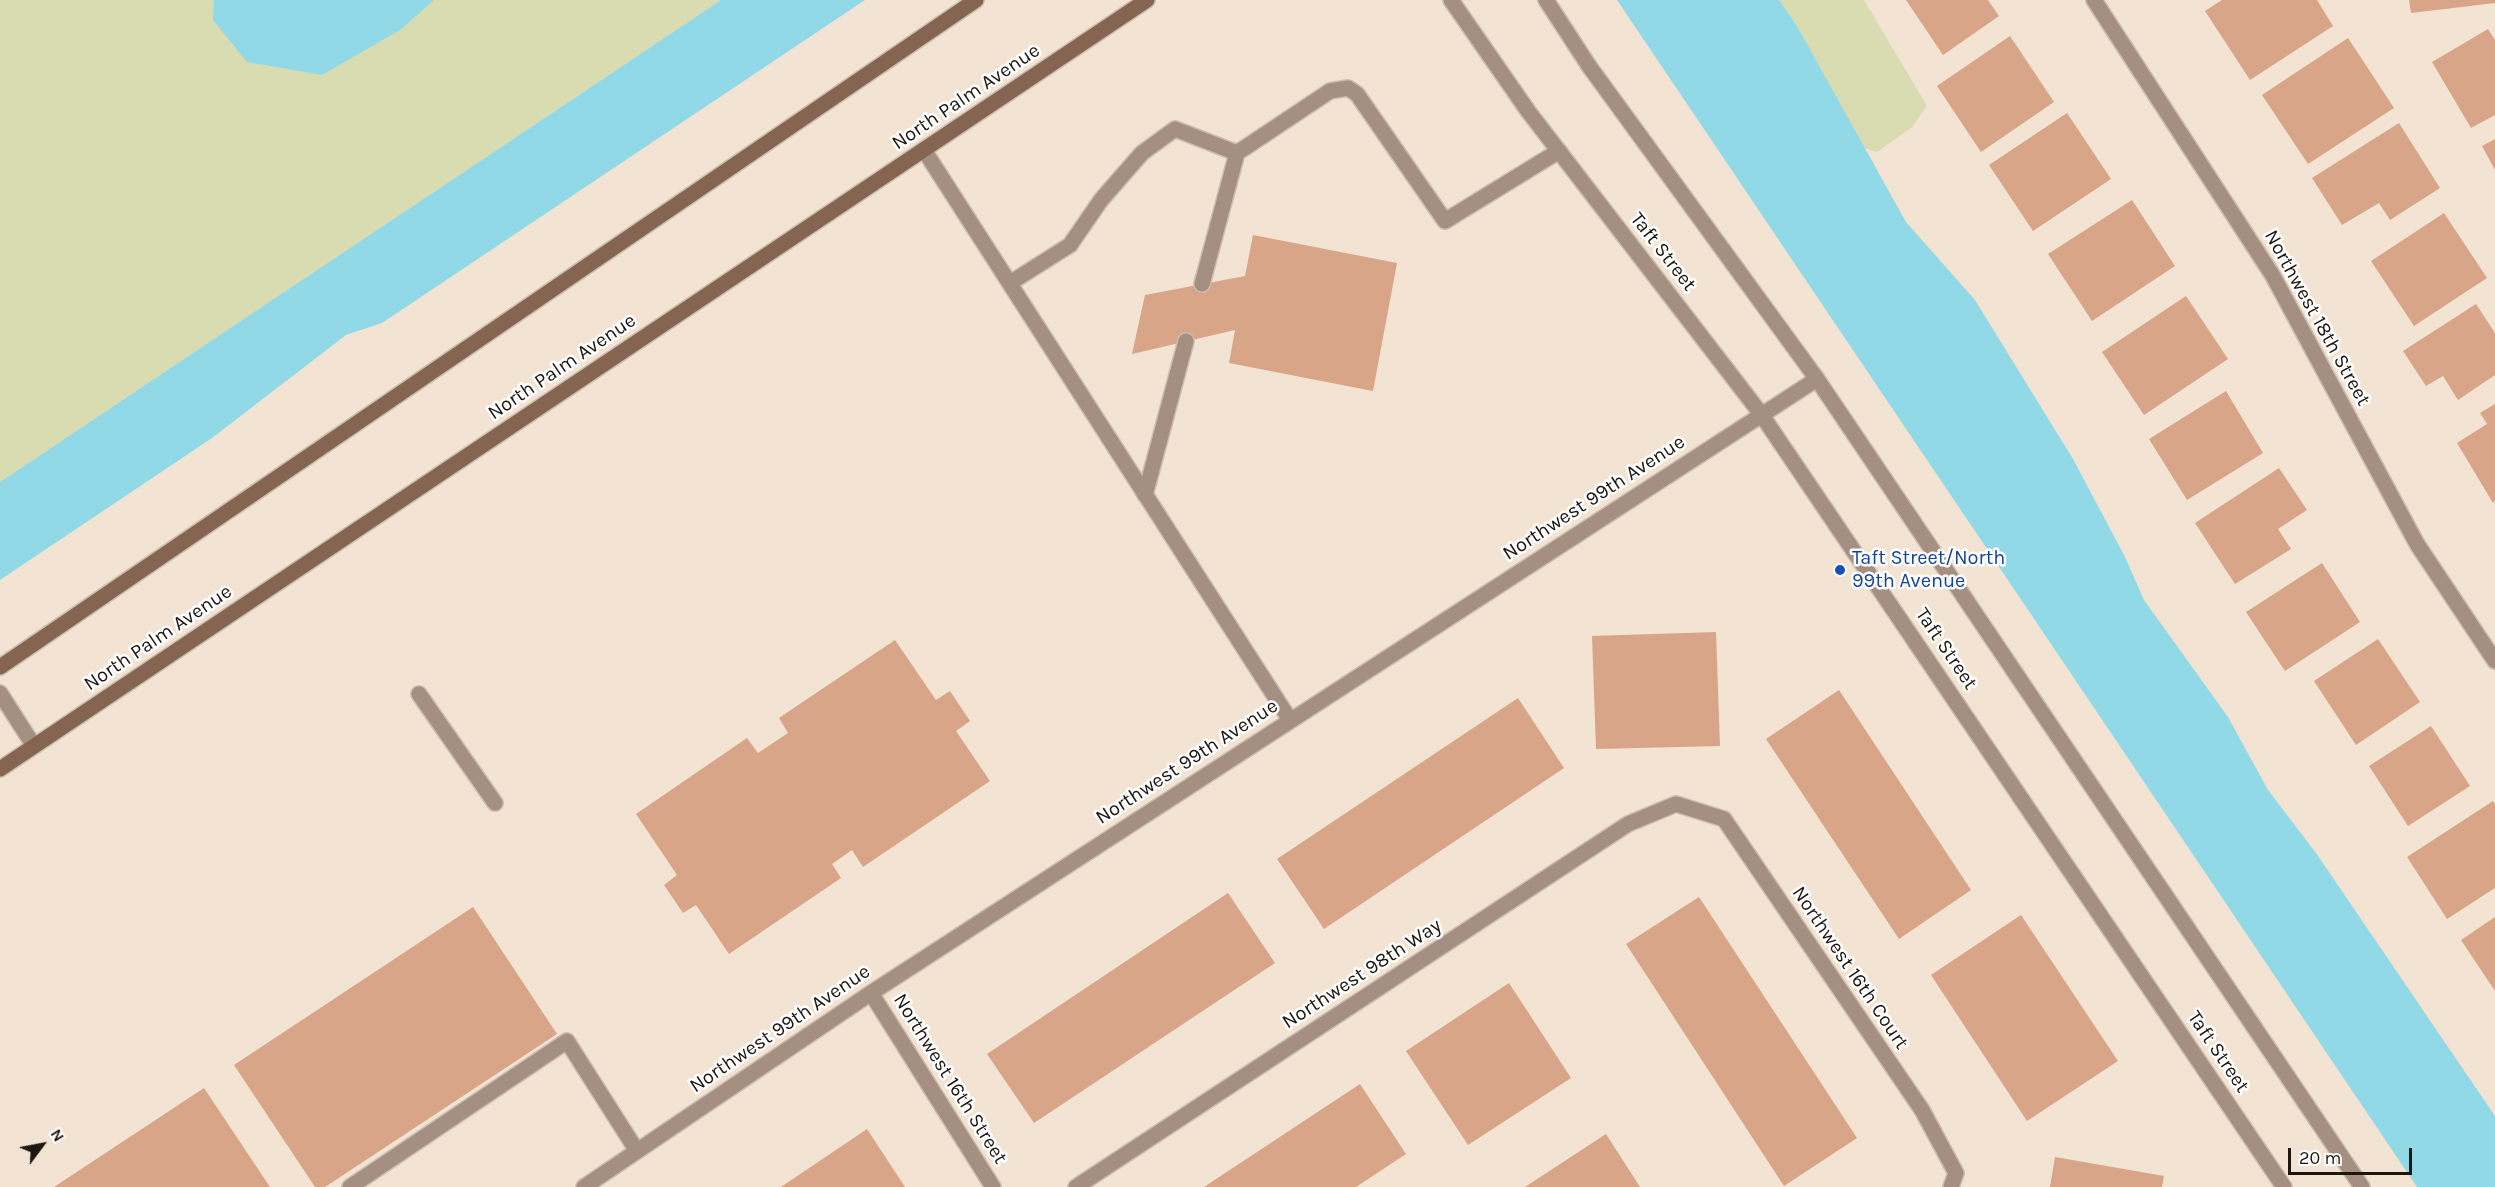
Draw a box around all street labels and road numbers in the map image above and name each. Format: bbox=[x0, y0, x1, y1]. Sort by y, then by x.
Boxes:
street label: North Palm Avenue bbox=[888, 39, 1044, 155]
street label: Taft Street bbox=[1625, 208, 1701, 296]
street label: Northwest 18th Street bbox=[2259, 226, 2375, 410]
street label: North Palm Avenue bbox=[484, 309, 640, 425]
street label: Northwest 99th Avenue bbox=[1498, 430, 1690, 566]
street label: North Palm Avenue bbox=[80, 580, 236, 696]
street label: Taft Street bbox=[1910, 604, 1982, 694]
street label: Northwest 99th Avenue bbox=[1091, 694, 1283, 830]
street label: Northwest 16th Court bbox=[1787, 882, 1913, 1054]
street label: Northwest 98th Way bbox=[1278, 914, 1446, 1034]
street label: Northwest 99th Avenue bbox=[685, 960, 875, 1098]
street label: Northwest 16th Street bbox=[888, 989, 1012, 1169]
street label: Taft Street bbox=[2182, 1007, 2254, 1097]

